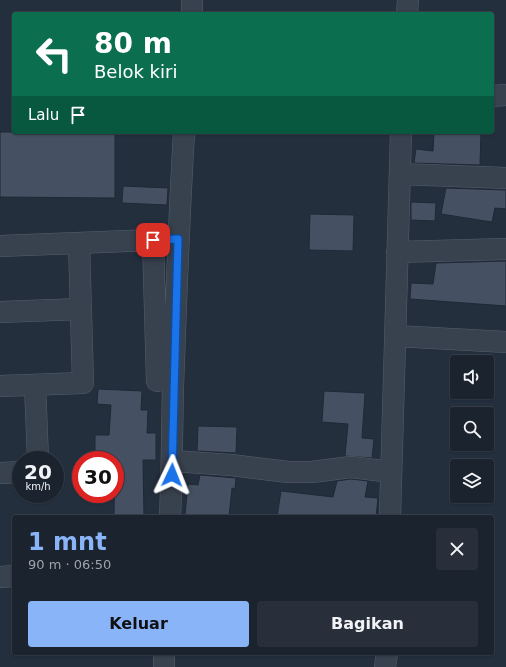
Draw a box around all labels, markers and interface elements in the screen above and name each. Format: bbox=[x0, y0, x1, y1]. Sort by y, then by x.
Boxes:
text: 80 m bbox=[94, 27, 172, 60]
icon: left bbox=[28, 28, 80, 80]
text: Belok kiri bbox=[94, 61, 177, 82]
icon: arrive bbox=[67, 104, 89, 126]
text: Lalu bbox=[28, 106, 59, 124]
pin bbox=[136, 223, 170, 257]
icon: arrive bbox=[142, 229, 164, 251]
map controls bbox=[450, 355, 494, 503]
button: sound bbox=[450, 355, 494, 399]
button: search bbox=[450, 407, 494, 451]
speed limit sign: 30 bbox=[72, 451, 124, 503]
position arrow bbox=[151, 454, 193, 496]
button: layers bbox=[450, 459, 494, 503]
text: 20 bbox=[24, 460, 52, 484]
text: km/h bbox=[25, 481, 51, 492]
text: 1 mnt bbox=[28, 528, 107, 556]
button: close bbox=[436, 528, 478, 570]
text: 90 m · 06:50 bbox=[28, 557, 111, 572]
button: Keluar bbox=[28, 601, 249, 647]
button: Bagikan bbox=[257, 601, 478, 647]

